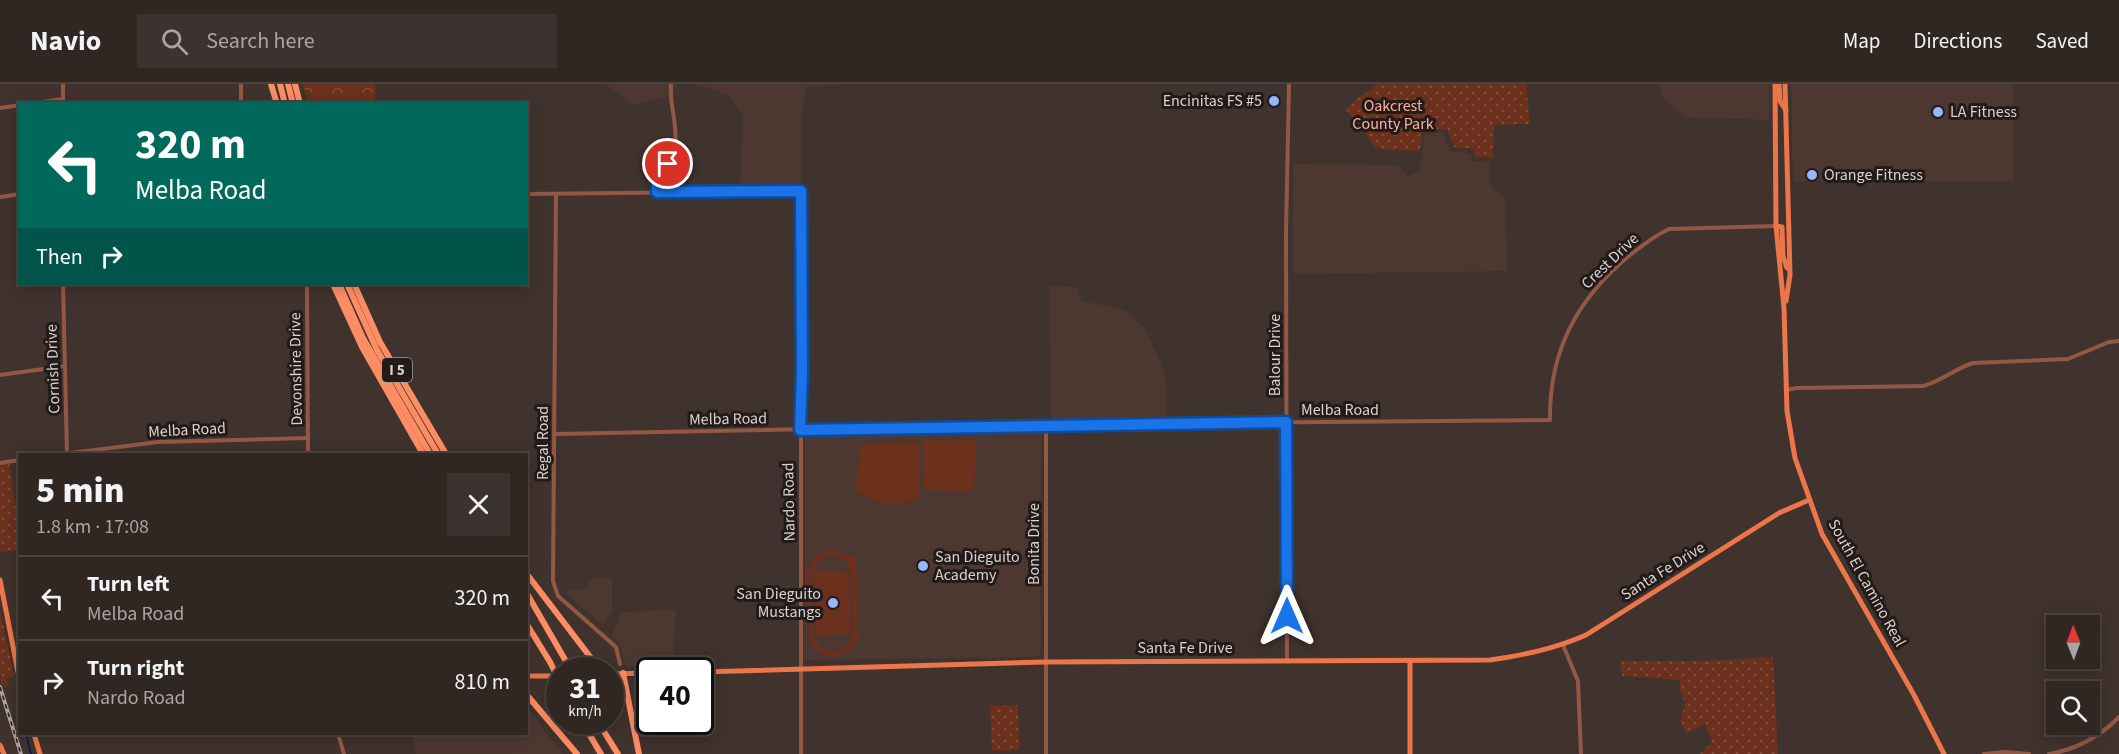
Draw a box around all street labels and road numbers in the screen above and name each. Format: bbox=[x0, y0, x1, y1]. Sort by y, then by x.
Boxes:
street label: Crest Drive bbox=[1576, 228, 1644, 294]
street label: Devonshire Drive bbox=[284, 312, 308, 426]
street label: Balour Drive bbox=[1264, 314, 1286, 396]
street label: Cornish Drive bbox=[40, 324, 66, 414]
road number: I 5 bbox=[382, 358, 412, 382]
street label: Melba Road bbox=[1301, 399, 1379, 421]
street label: Regal Road bbox=[532, 406, 554, 480]
street label: Melba Road bbox=[689, 407, 767, 431]
street label: Melba Road bbox=[148, 417, 226, 443]
street label: Nardo Road bbox=[777, 462, 801, 542]
street label: Bonita Drive bbox=[1023, 503, 1045, 585]
street label: South El Camino Real bbox=[1823, 515, 1911, 651]
street label: Santa Fe Drive bbox=[1617, 536, 1709, 606]
street label: Santa Fe Drive bbox=[1137, 637, 1233, 659]

